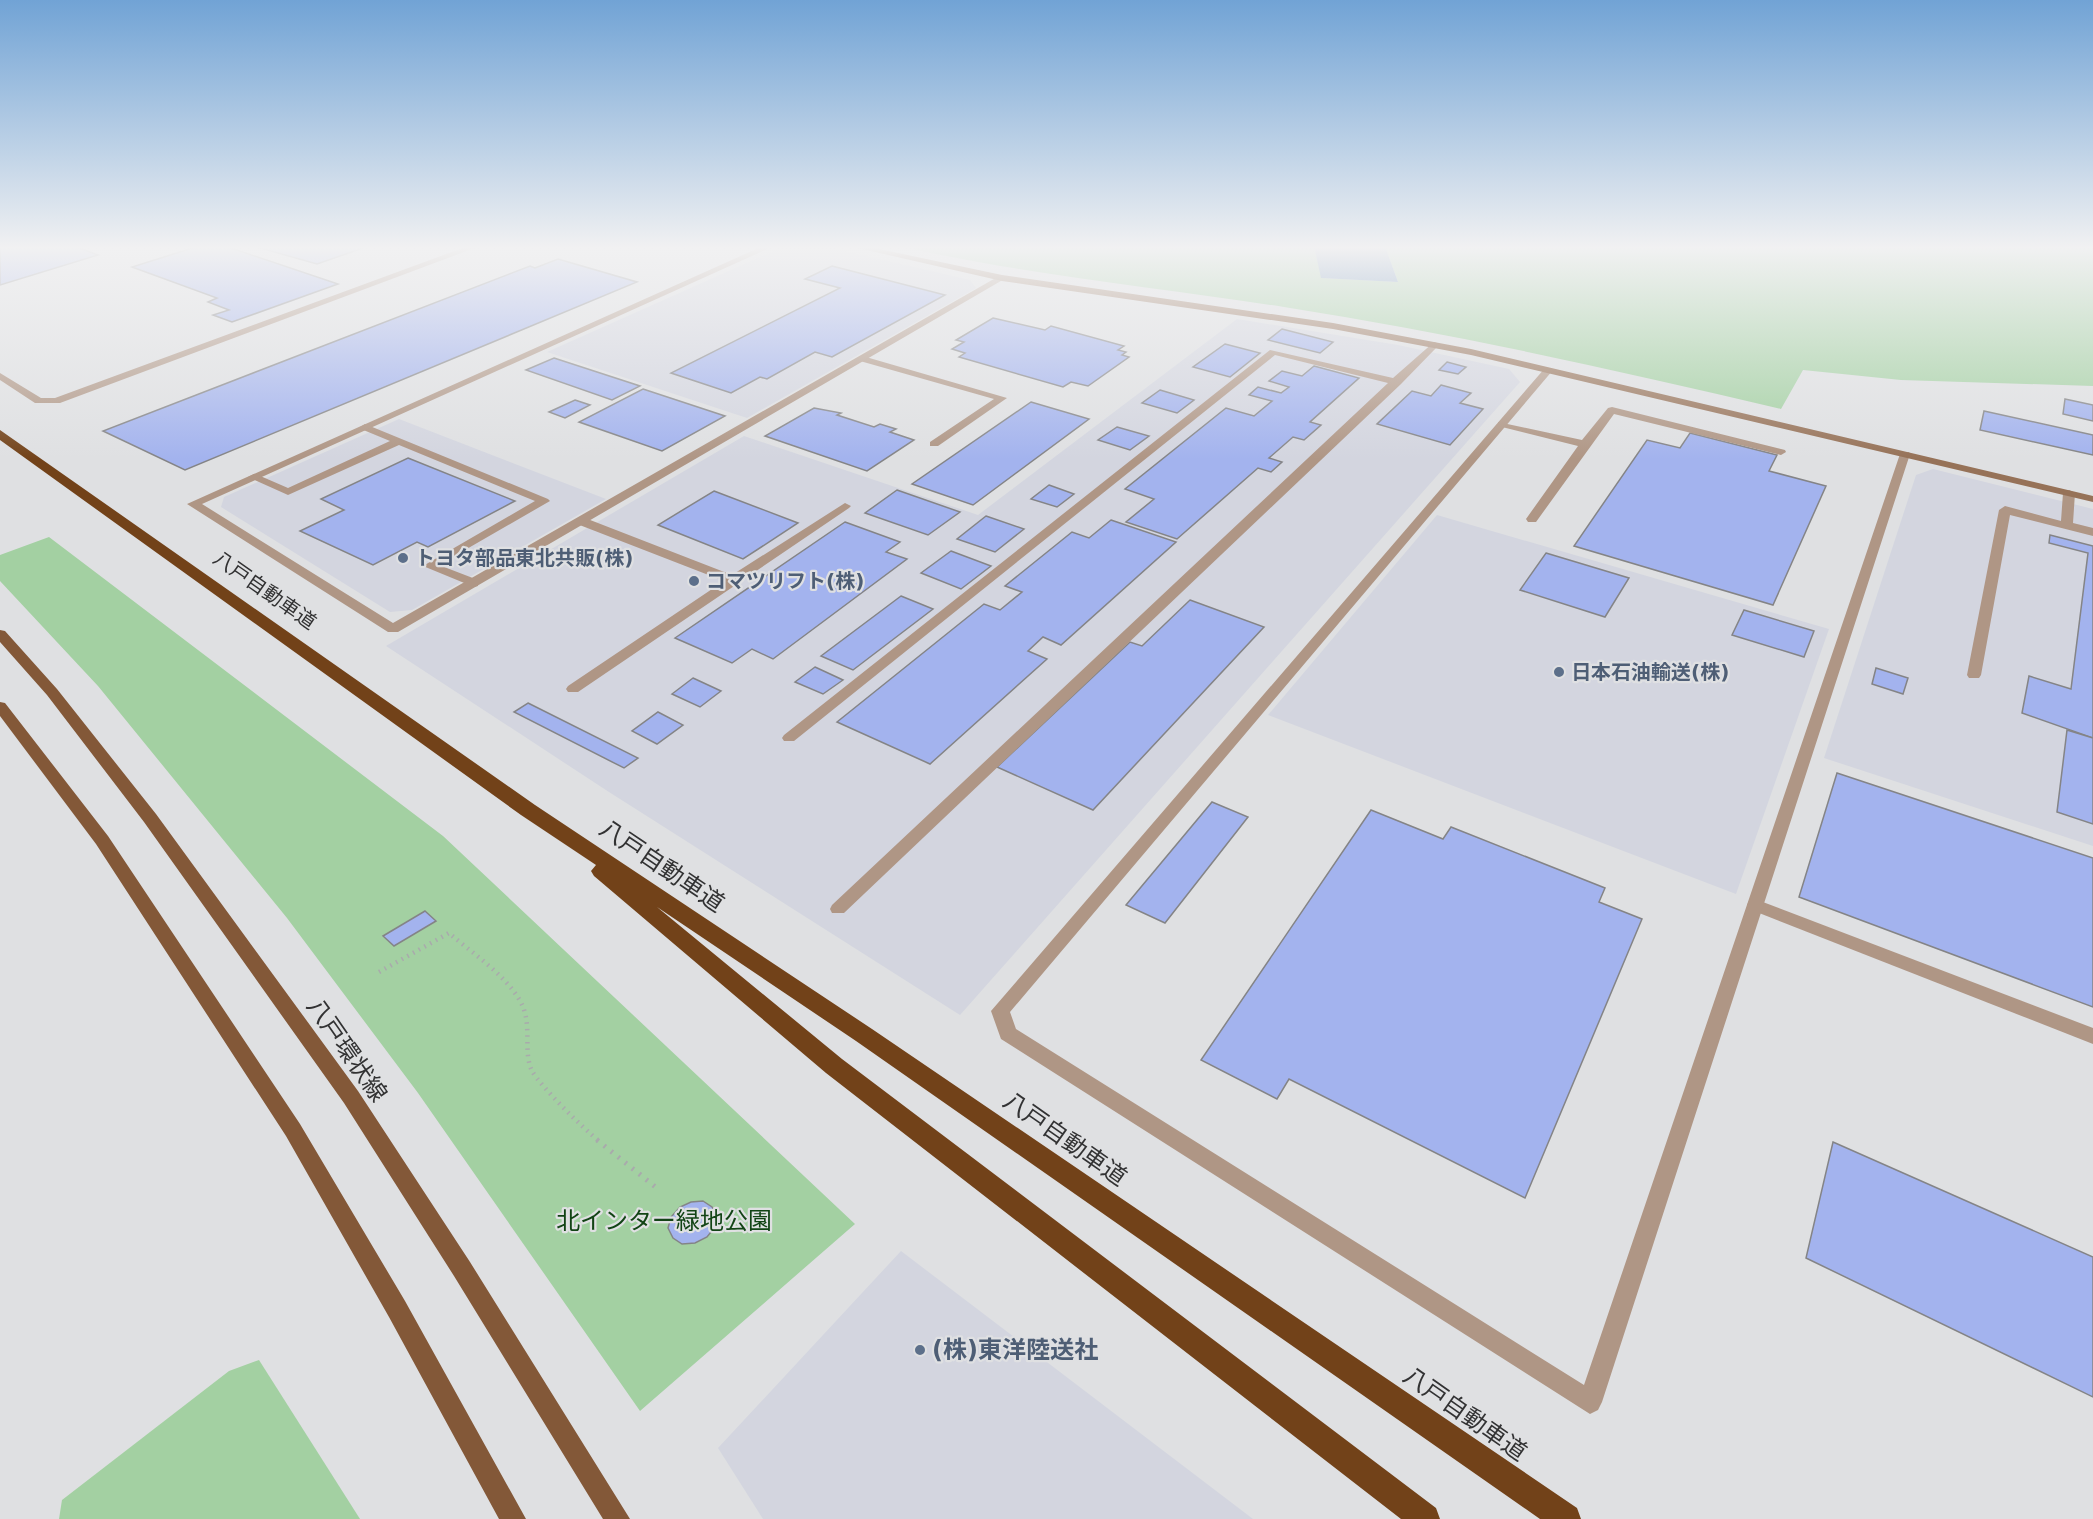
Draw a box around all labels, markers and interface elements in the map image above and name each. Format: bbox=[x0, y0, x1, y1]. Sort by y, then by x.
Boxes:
street label: 八戸自動車道 bbox=[209, 546, 321, 634]
place label: トヨタ部品東北共販(株) bbox=[415, 546, 633, 570]
marker: トヨタ部品東北共販(株) bbox=[396, 551, 410, 565]
place label: コマツリフト(株) bbox=[706, 569, 864, 593]
marker: コマツリフト(株) bbox=[687, 574, 701, 588]
place label: 日本石油輸送(株) bbox=[1571, 660, 1729, 684]
marker: 日本石油輸送(株) bbox=[1552, 665, 1566, 679]
street label: 八戸自動車道 bbox=[594, 814, 730, 918]
street label: 八戸環状線 bbox=[301, 993, 393, 1107]
street label: 八戸自動車道 bbox=[998, 1086, 1132, 1192]
park label: 北インター緑地公園 bbox=[556, 1207, 772, 1235]
place label: (株)東洋陸送社 bbox=[932, 1336, 1098, 1364]
marker: (株)東洋陸送社 bbox=[913, 1343, 927, 1357]
street label: 八戸自動車道 bbox=[1398, 1361, 1532, 1467]

